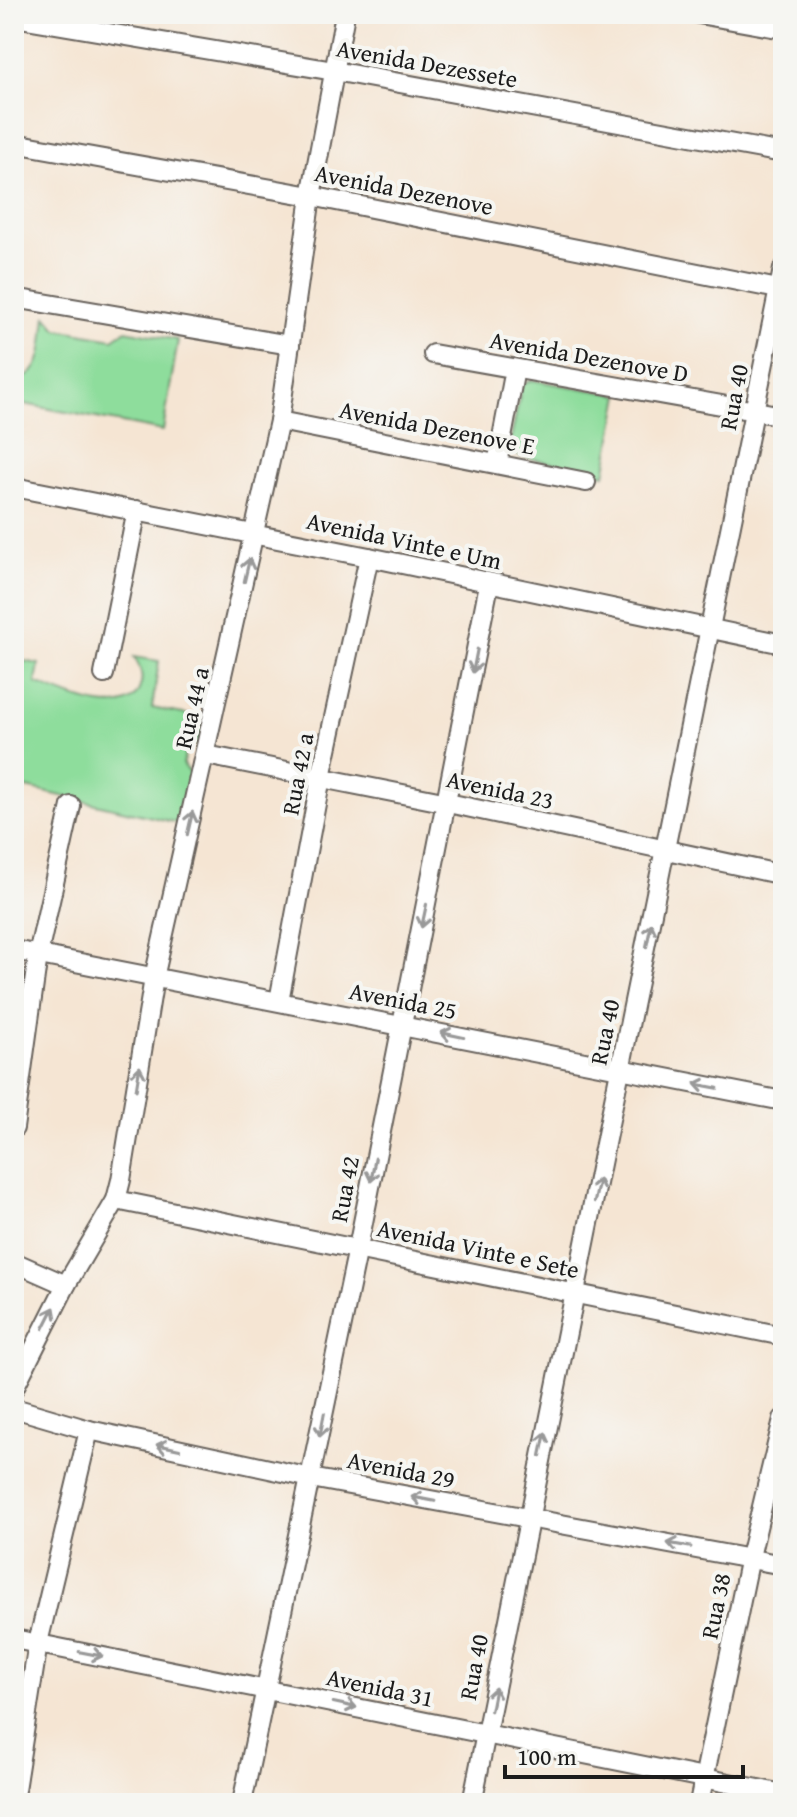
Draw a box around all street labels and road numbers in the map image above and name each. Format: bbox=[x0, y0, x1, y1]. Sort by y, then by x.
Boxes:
street label: Avenida Dezessete bbox=[334, 30, 520, 97]
street label: Avenida Dezenove bbox=[312, 155, 496, 224]
street label: Avenida Dezenove D bbox=[487, 322, 691, 391]
street label: Rua 40 bbox=[710, 361, 757, 433]
street label: Avenida Dezenove E bbox=[336, 391, 538, 464]
street label: Avenida Vinte e Um bbox=[303, 503, 505, 578]
street label: Rua 44 a bbox=[165, 663, 218, 752]
street label: Rua 42 a bbox=[272, 729, 323, 818]
street label: Avenida 23 bbox=[443, 761, 557, 818]
street label: Avenida 25 bbox=[346, 973, 460, 1028]
street label: Rua 40 bbox=[580, 996, 629, 1068]
street label: Rua 42 bbox=[321, 1153, 368, 1225]
street label: Avenida Vinte e Sete bbox=[374, 1210, 582, 1287]
street label: Avenida 29 bbox=[344, 1442, 458, 1497]
street label: Rua 38 bbox=[691, 1570, 740, 1642]
street label: Rua 40 bbox=[450, 1631, 497, 1703]
street label: Avenida 31 bbox=[323, 1659, 437, 1716]

